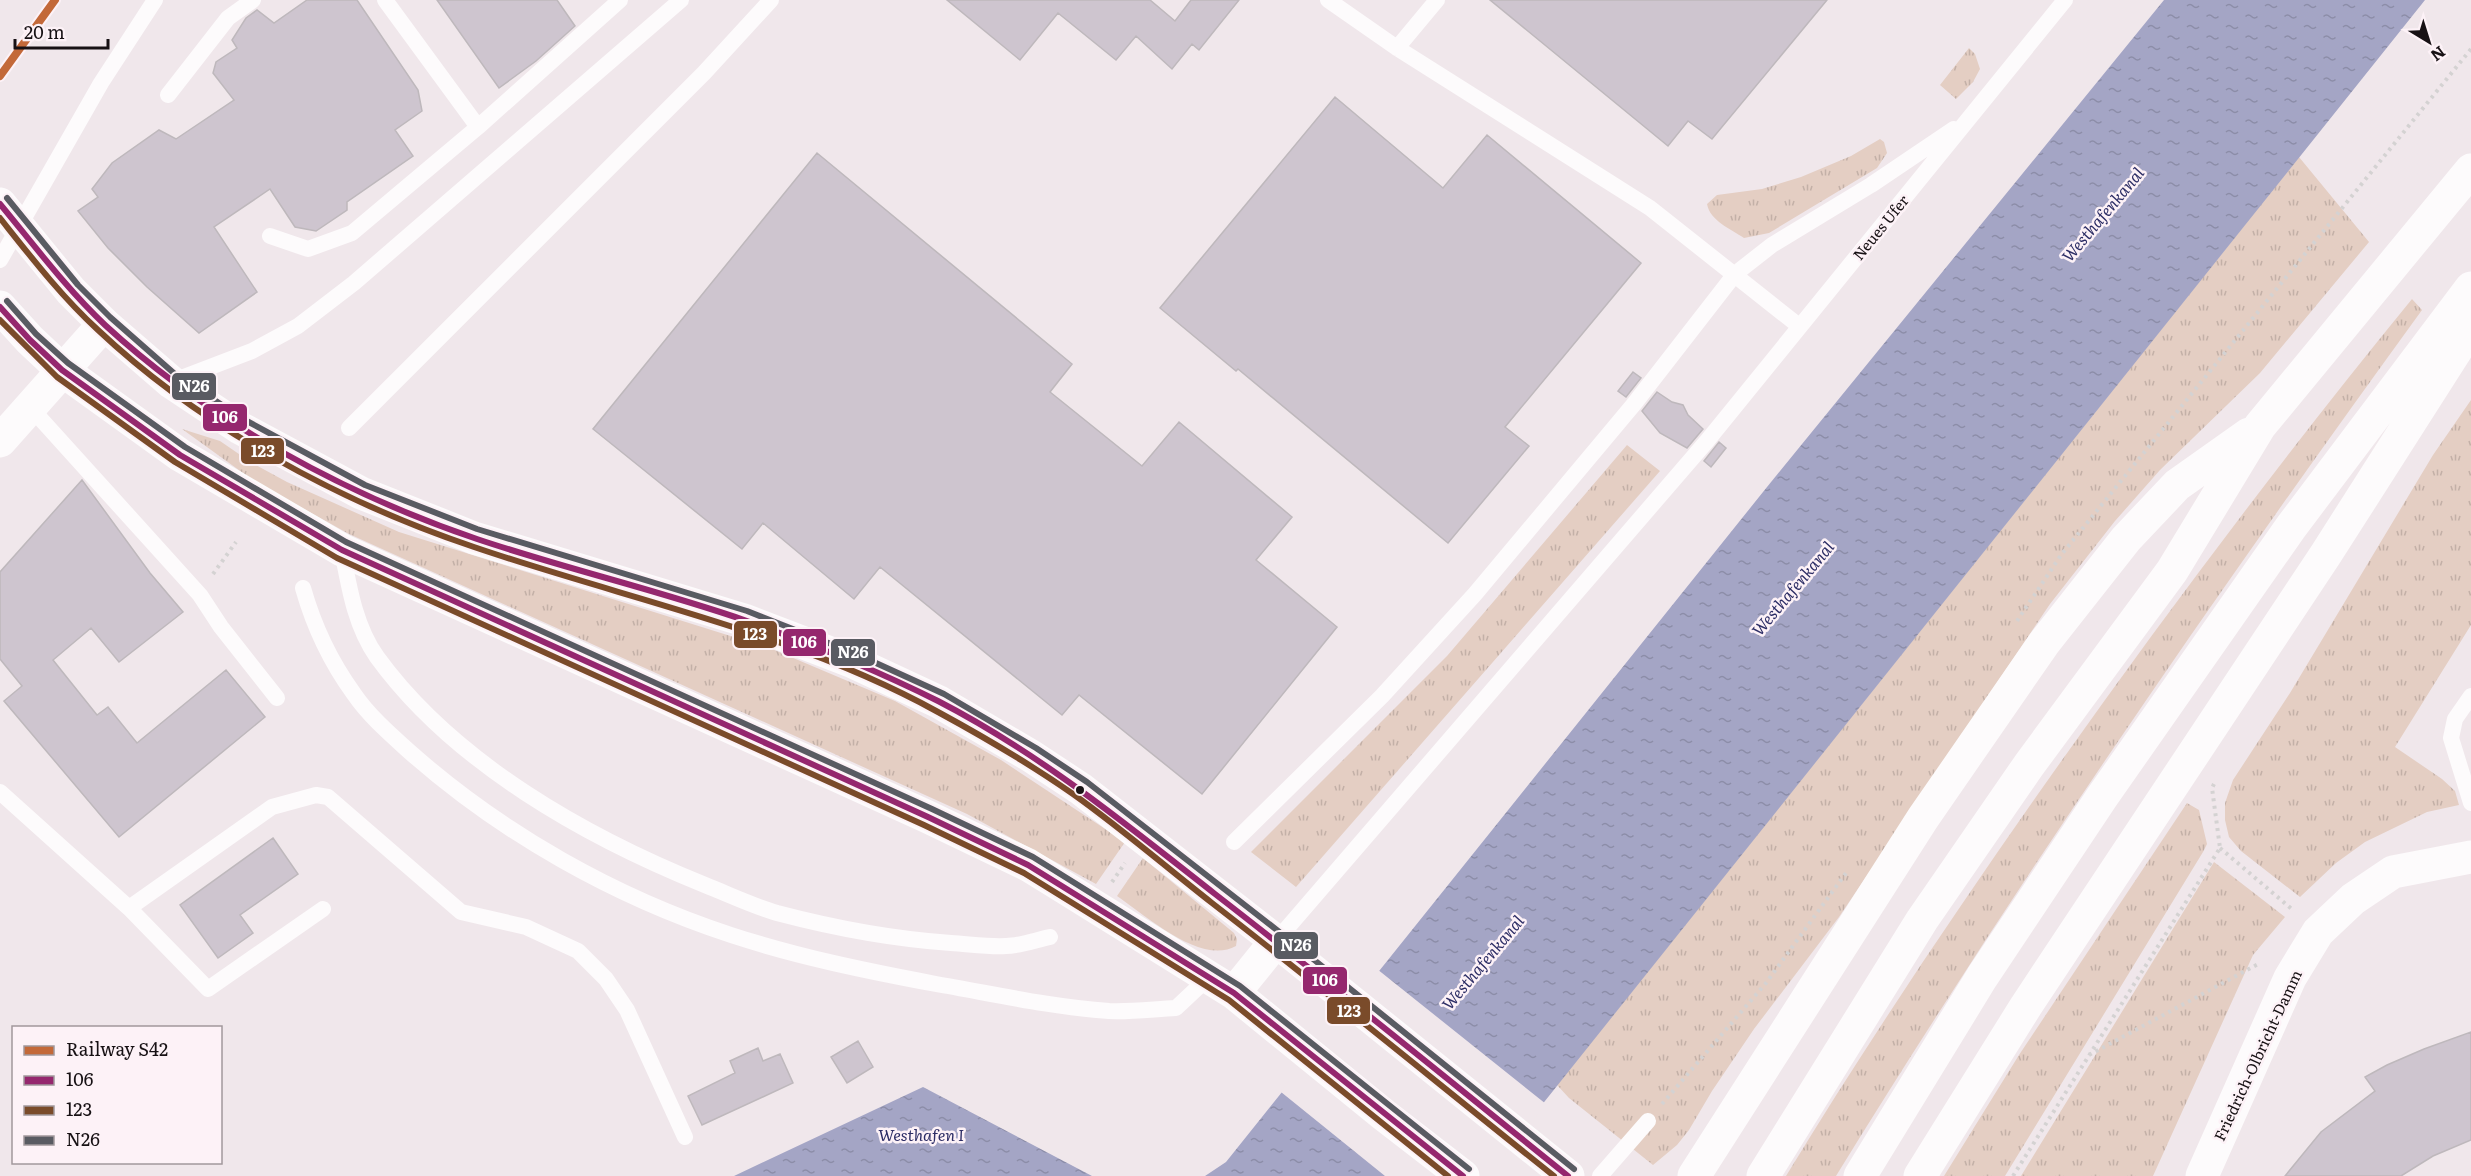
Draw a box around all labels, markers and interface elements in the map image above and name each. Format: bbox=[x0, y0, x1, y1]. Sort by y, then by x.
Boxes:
scale bar bbox=[15, 12, 108, 50]
north arrow bbox=[2399, 12, 2459, 72]
text: 20 m bbox=[24, 18, 65, 45]
text: N bbox=[2426, 41, 2452, 68]
water label: Westhafenkanal bbox=[2055, 161, 2149, 267]
street label: Neues Ufer bbox=[1846, 189, 1914, 265]
line badge: N26 bbox=[171, 372, 217, 401]
text: N26 bbox=[178, 373, 210, 397]
line badge: 106 bbox=[202, 403, 248, 432]
text: 106 bbox=[212, 404, 238, 428]
line badge: 123 bbox=[240, 437, 285, 465]
text: 123 bbox=[251, 438, 275, 462]
water label: Westhafenkanal bbox=[1745, 535, 1839, 641]
line badge: 123 bbox=[733, 620, 778, 649]
text: 123 bbox=[743, 621, 767, 645]
line badge: 106 bbox=[782, 628, 827, 657]
text: 106 bbox=[791, 629, 817, 653]
line badge: N26 bbox=[830, 638, 876, 667]
text: N26 bbox=[837, 639, 869, 663]
unlabelled marker bbox=[1074, 784, 1086, 796]
water label: Westhafenkanal bbox=[1435, 909, 1529, 1015]
line badge: N26 bbox=[1273, 931, 1319, 960]
text: N26 bbox=[1280, 932, 1312, 956]
street label: Friedrich-Olbricht-Damm bbox=[2207, 965, 2307, 1144]
line badge: 106 bbox=[1302, 966, 1348, 995]
text: 106 bbox=[1312, 967, 1338, 991]
line badge: 123 bbox=[1326, 996, 1371, 1025]
text: 123 bbox=[1337, 998, 1361, 1022]
legend bbox=[12, 1026, 222, 1164]
text: Railway S42 bbox=[66, 1035, 168, 1062]
text: 106 bbox=[66, 1065, 94, 1092]
text: 123 bbox=[66, 1095, 92, 1122]
water label: Westhafen I bbox=[878, 1122, 964, 1146]
text: N26 bbox=[66, 1125, 100, 1152]

